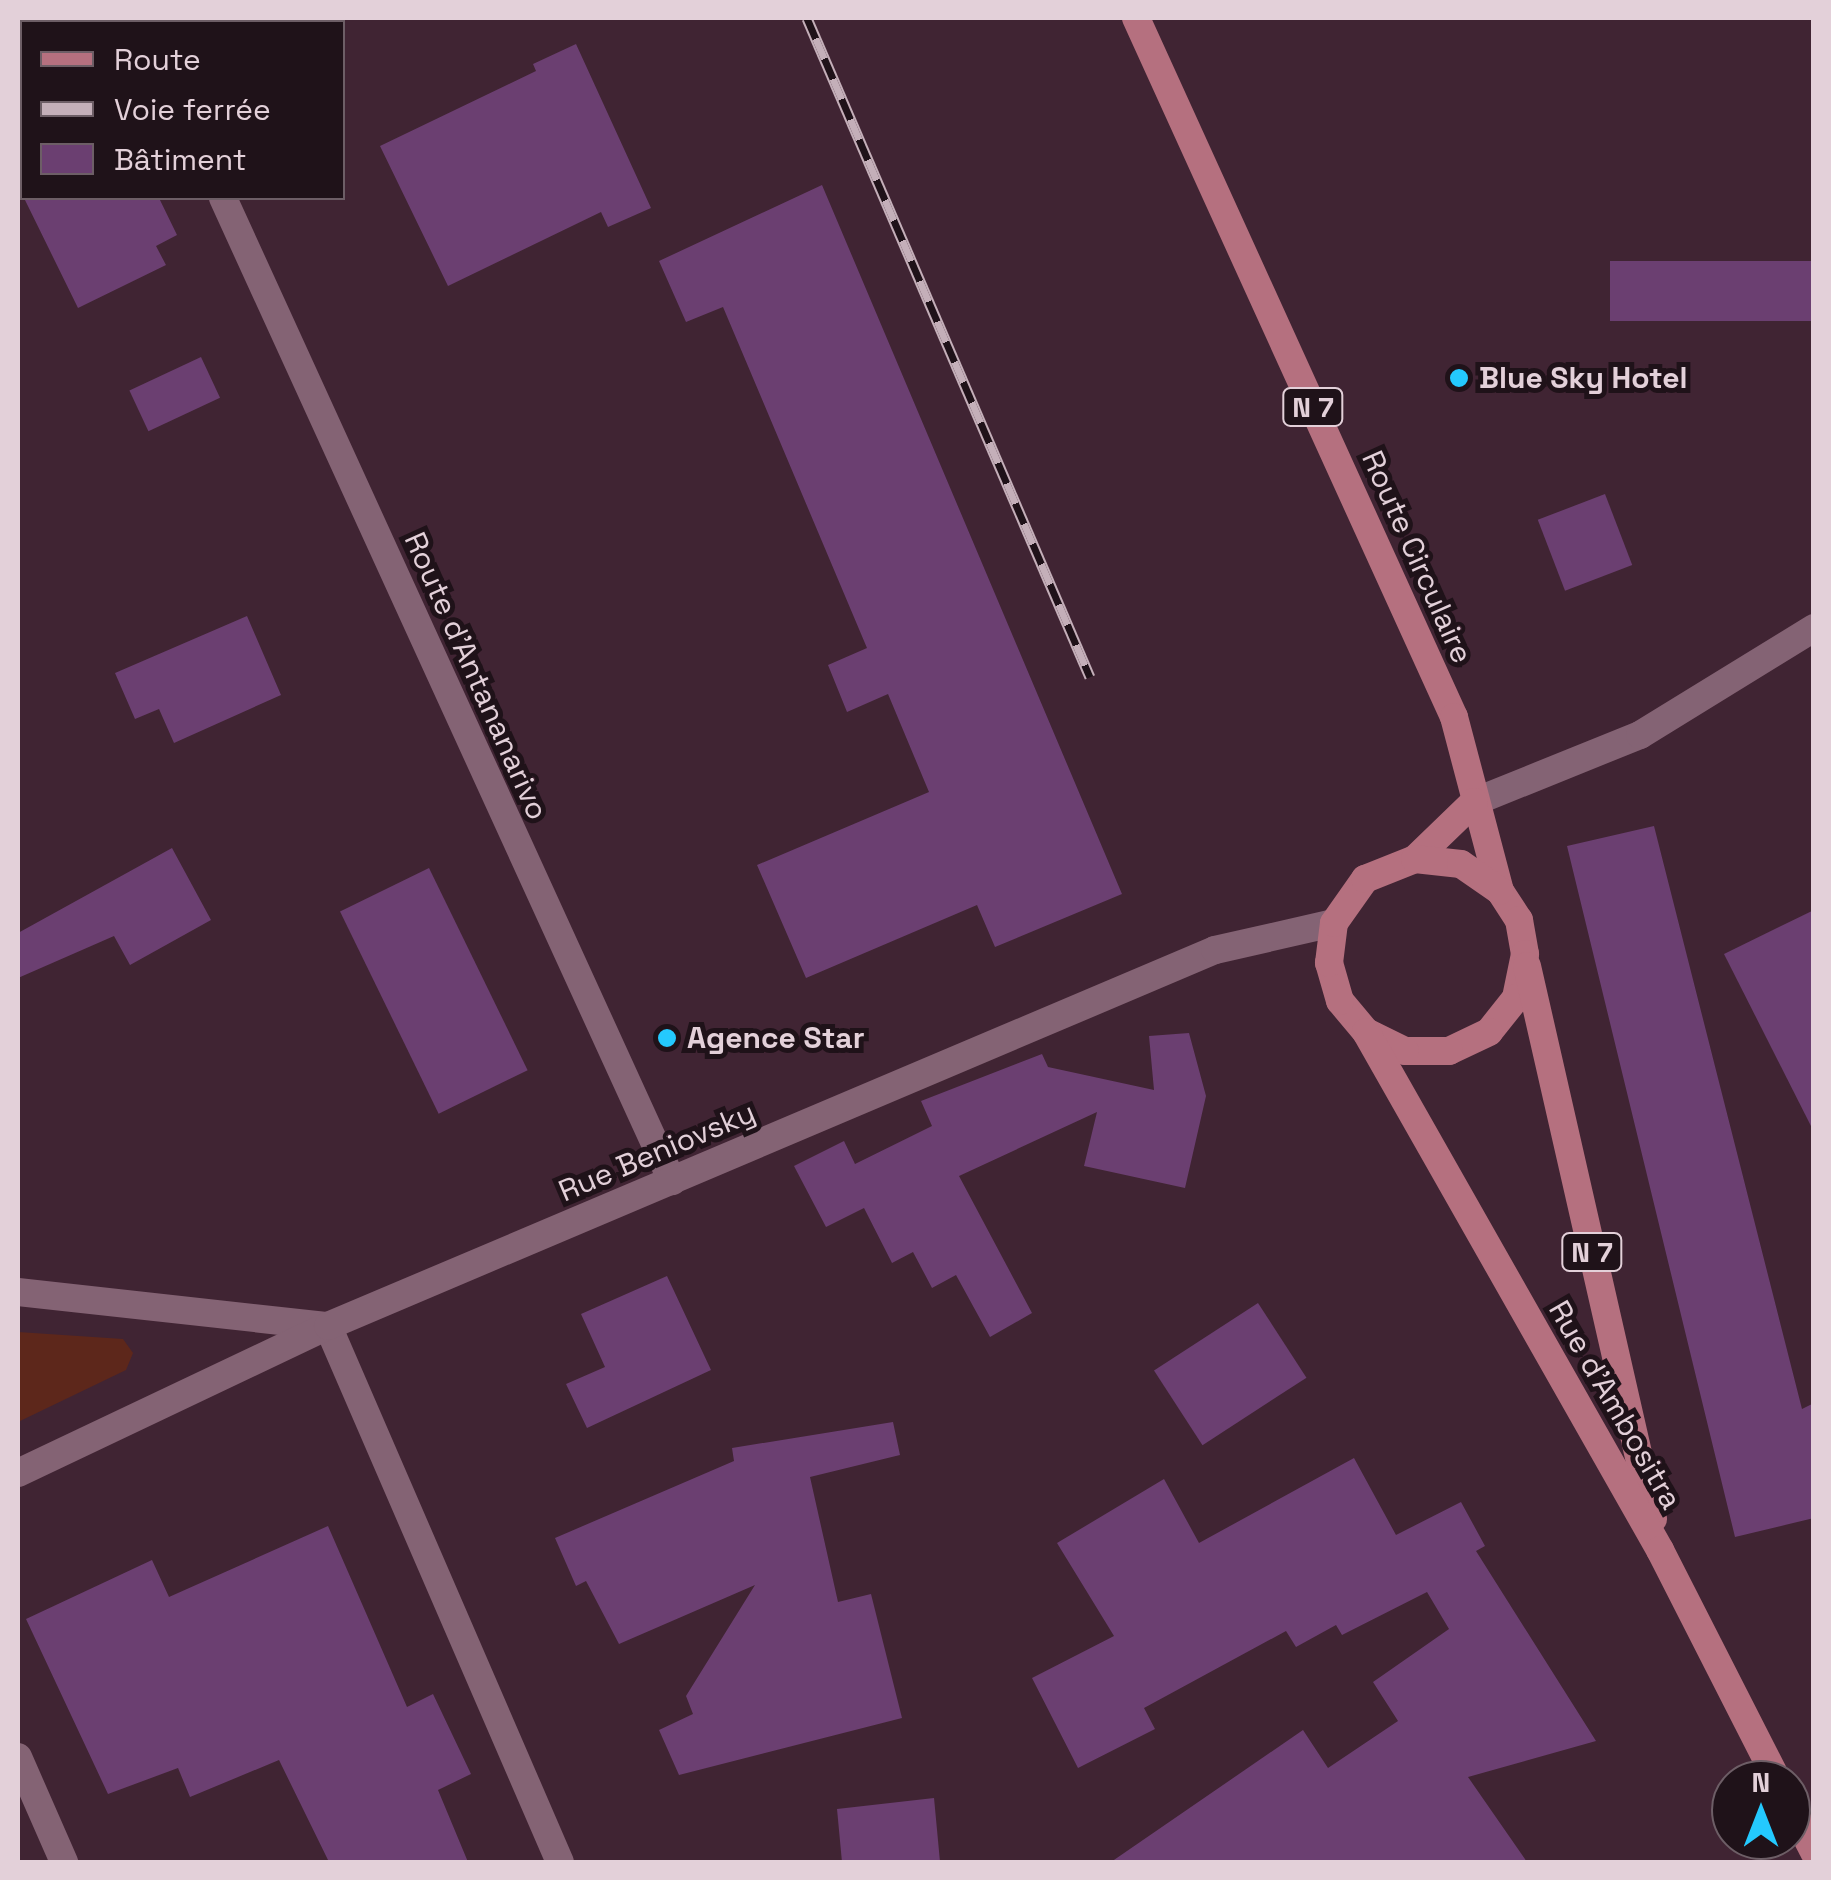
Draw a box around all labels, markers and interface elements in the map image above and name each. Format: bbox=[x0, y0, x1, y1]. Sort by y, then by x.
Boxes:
legend bbox=[20, 20, 345, 200]
text: Route bbox=[114, 40, 201, 79]
text: Voie ferrée bbox=[114, 90, 271, 129]
text: Bâtiment bbox=[114, 140, 247, 179]
place label: Blue Sky Hotel bbox=[1479, 360, 1687, 396]
marker: Blue Sky Hotel bbox=[1448, 367, 1470, 389]
road number: N 7 bbox=[1280, 384, 1346, 430]
street label: Route Circulaire bbox=[1354, 445, 1480, 669]
street label: Route d'Antananarivo bbox=[396, 527, 556, 825]
place label: Agence Star bbox=[687, 1020, 865, 1056]
marker: Agence Star bbox=[656, 1027, 678, 1049]
street label: Rue Beniovsky bbox=[553, 1094, 761, 1210]
road number: N 7 bbox=[1560, 1229, 1624, 1275]
street label: Rue d'Ambositra bbox=[1541, 1294, 1689, 1516]
north arrow bbox=[1711, 1760, 1811, 1860]
text: N bbox=[1752, 1764, 1770, 1800]

